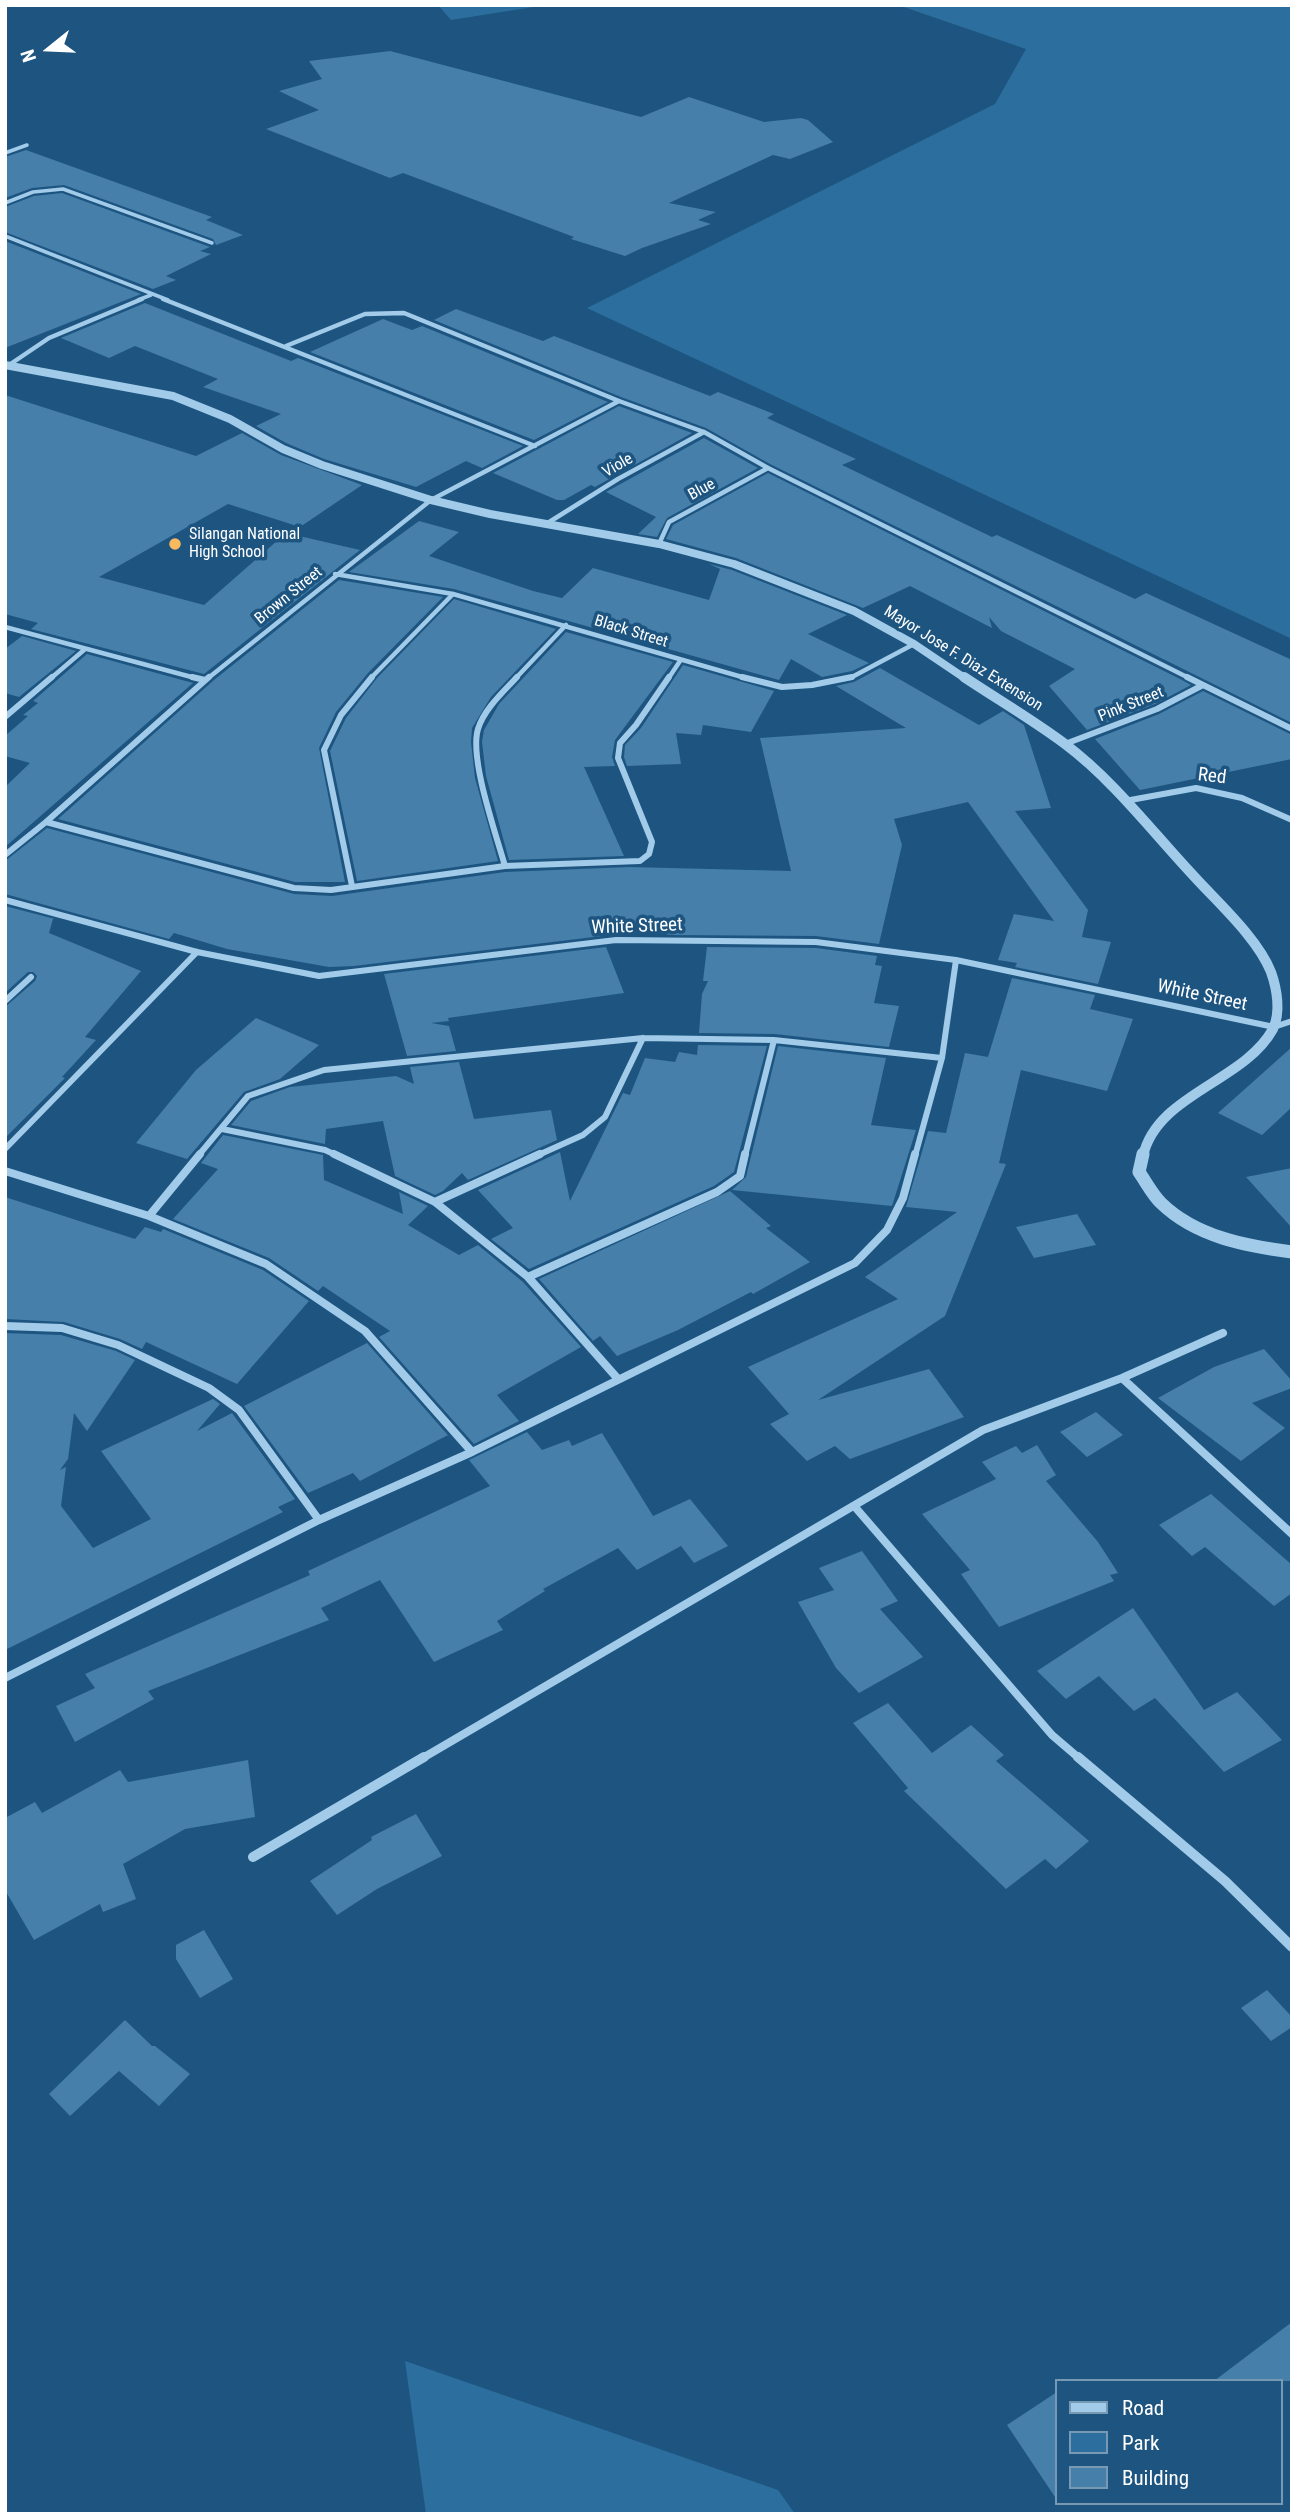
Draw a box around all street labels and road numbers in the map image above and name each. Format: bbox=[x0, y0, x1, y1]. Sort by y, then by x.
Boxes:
street label: Viole bbox=[599, 450, 637, 482]
street label: Blue bbox=[685, 475, 719, 505]
street label: Brown Street bbox=[252, 563, 326, 629]
street label: Mayor Jose F. Diaz Extension bbox=[880, 602, 1046, 716]
street label: Black Street bbox=[592, 612, 670, 652]
street label: Pink Street bbox=[1096, 683, 1166, 727]
street label: Red bbox=[1197, 764, 1227, 790]
street label: White Street bbox=[591, 914, 683, 940]
street label: White Street bbox=[1155, 975, 1249, 1017]

